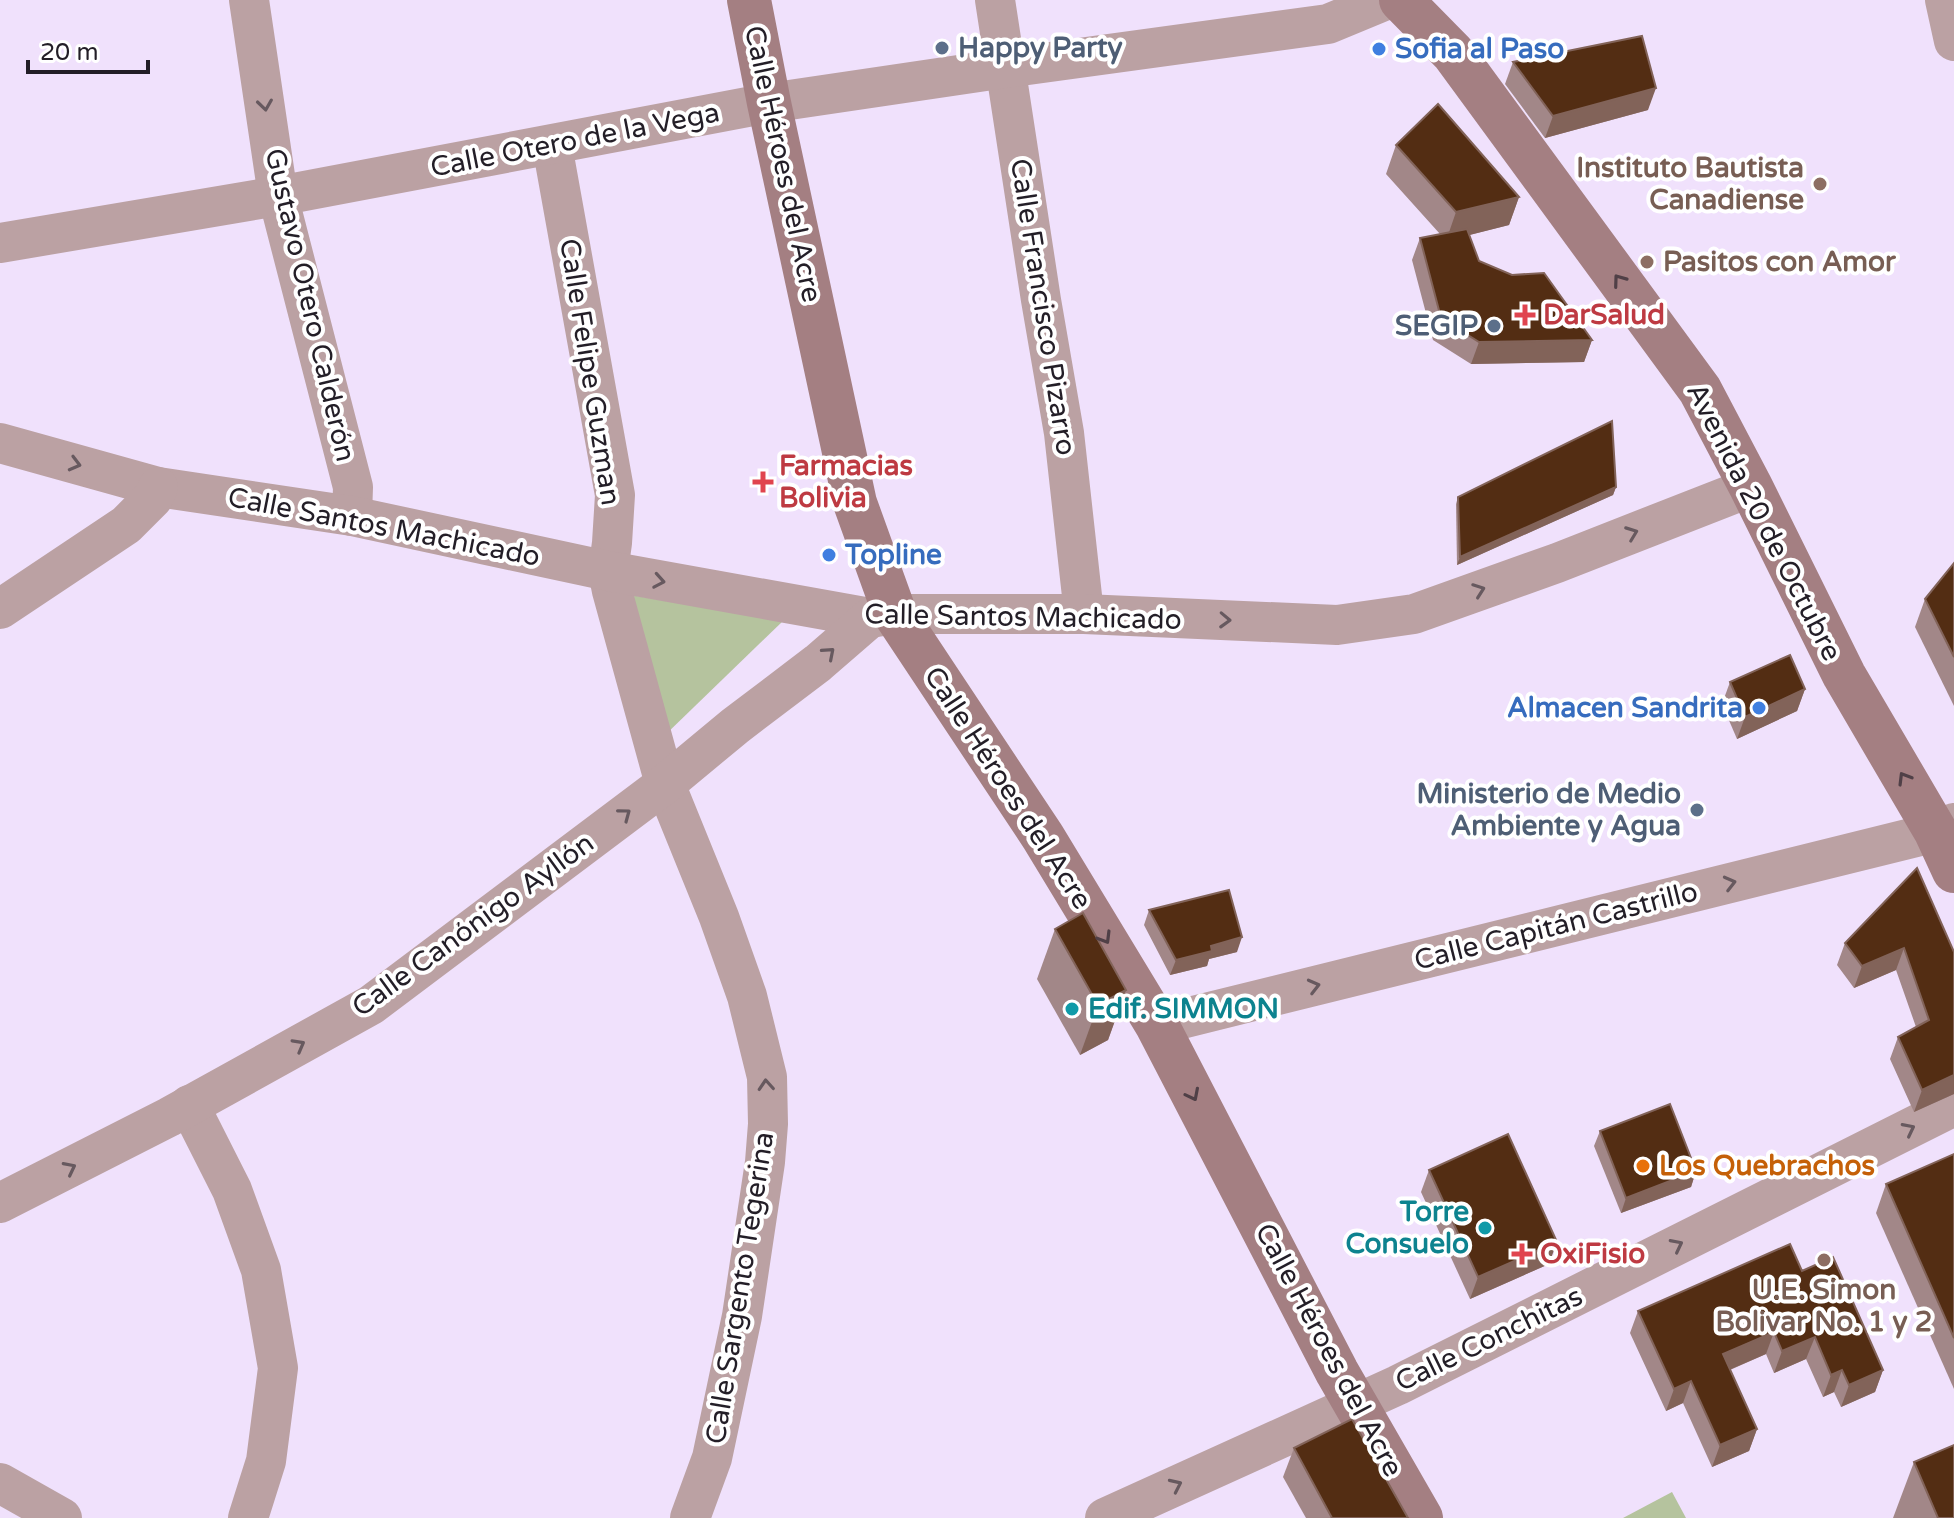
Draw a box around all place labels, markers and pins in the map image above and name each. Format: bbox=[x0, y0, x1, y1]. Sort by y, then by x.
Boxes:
place label: Happy Party bbox=[958, 31, 1122, 65]
place label: Sofia al Paso bbox=[1395, 32, 1564, 66]
marker: Happy Party bbox=[933, 39, 951, 57]
marker: Sofia al Paso bbox=[1370, 40, 1388, 58]
place label: Instituto Bautista Canadiense bbox=[1576, 151, 1804, 217]
marker: Instituto Bautista Canadiense bbox=[1811, 175, 1829, 193]
place label: Pasitos con Amor bbox=[1663, 245, 1897, 279]
marker: Pasitos con Amor bbox=[1638, 253, 1656, 271]
place label: DarSalud bbox=[1543, 298, 1665, 332]
marker: DarSalud bbox=[1514, 304, 1536, 326]
place label: SEGIP bbox=[1395, 309, 1478, 343]
marker: SEGIP bbox=[1485, 317, 1503, 335]
place label: Farmacias Bolivia bbox=[779, 449, 913, 515]
marker: Farmacias Bolivia bbox=[754, 473, 772, 491]
place label: Topline bbox=[844, 538, 942, 572]
marker: Topline bbox=[820, 546, 838, 564]
place label: Almacen Sandrita bbox=[1507, 691, 1743, 725]
marker: Almacen Sandrita bbox=[1750, 699, 1768, 717]
place label: Ministerio de Medio Ambiente y Agua bbox=[1417, 777, 1681, 843]
marker: Ministerio de Medio Ambiente y Agua bbox=[1688, 801, 1706, 819]
place label: Edif. SIMMON bbox=[1088, 992, 1279, 1026]
marker: Edif. SIMMON bbox=[1063, 1000, 1081, 1018]
place label: Los Quebrachos bbox=[1659, 1149, 1875, 1183]
marker: Los Quebrachos bbox=[1634, 1157, 1652, 1175]
place label: Torre Consuelo bbox=[1346, 1195, 1469, 1261]
marker: Torre Consuelo bbox=[1476, 1219, 1494, 1237]
place label: OxiFisio bbox=[1540, 1237, 1645, 1271]
marker: OxiFisio bbox=[1511, 1243, 1533, 1265]
marker: U.E. Simon Bolivar No. 1 y 2 bbox=[1815, 1251, 1833, 1269]
place label: U.E. Simon Bolivar No. 1 y 2 bbox=[1716, 1273, 1932, 1339]

